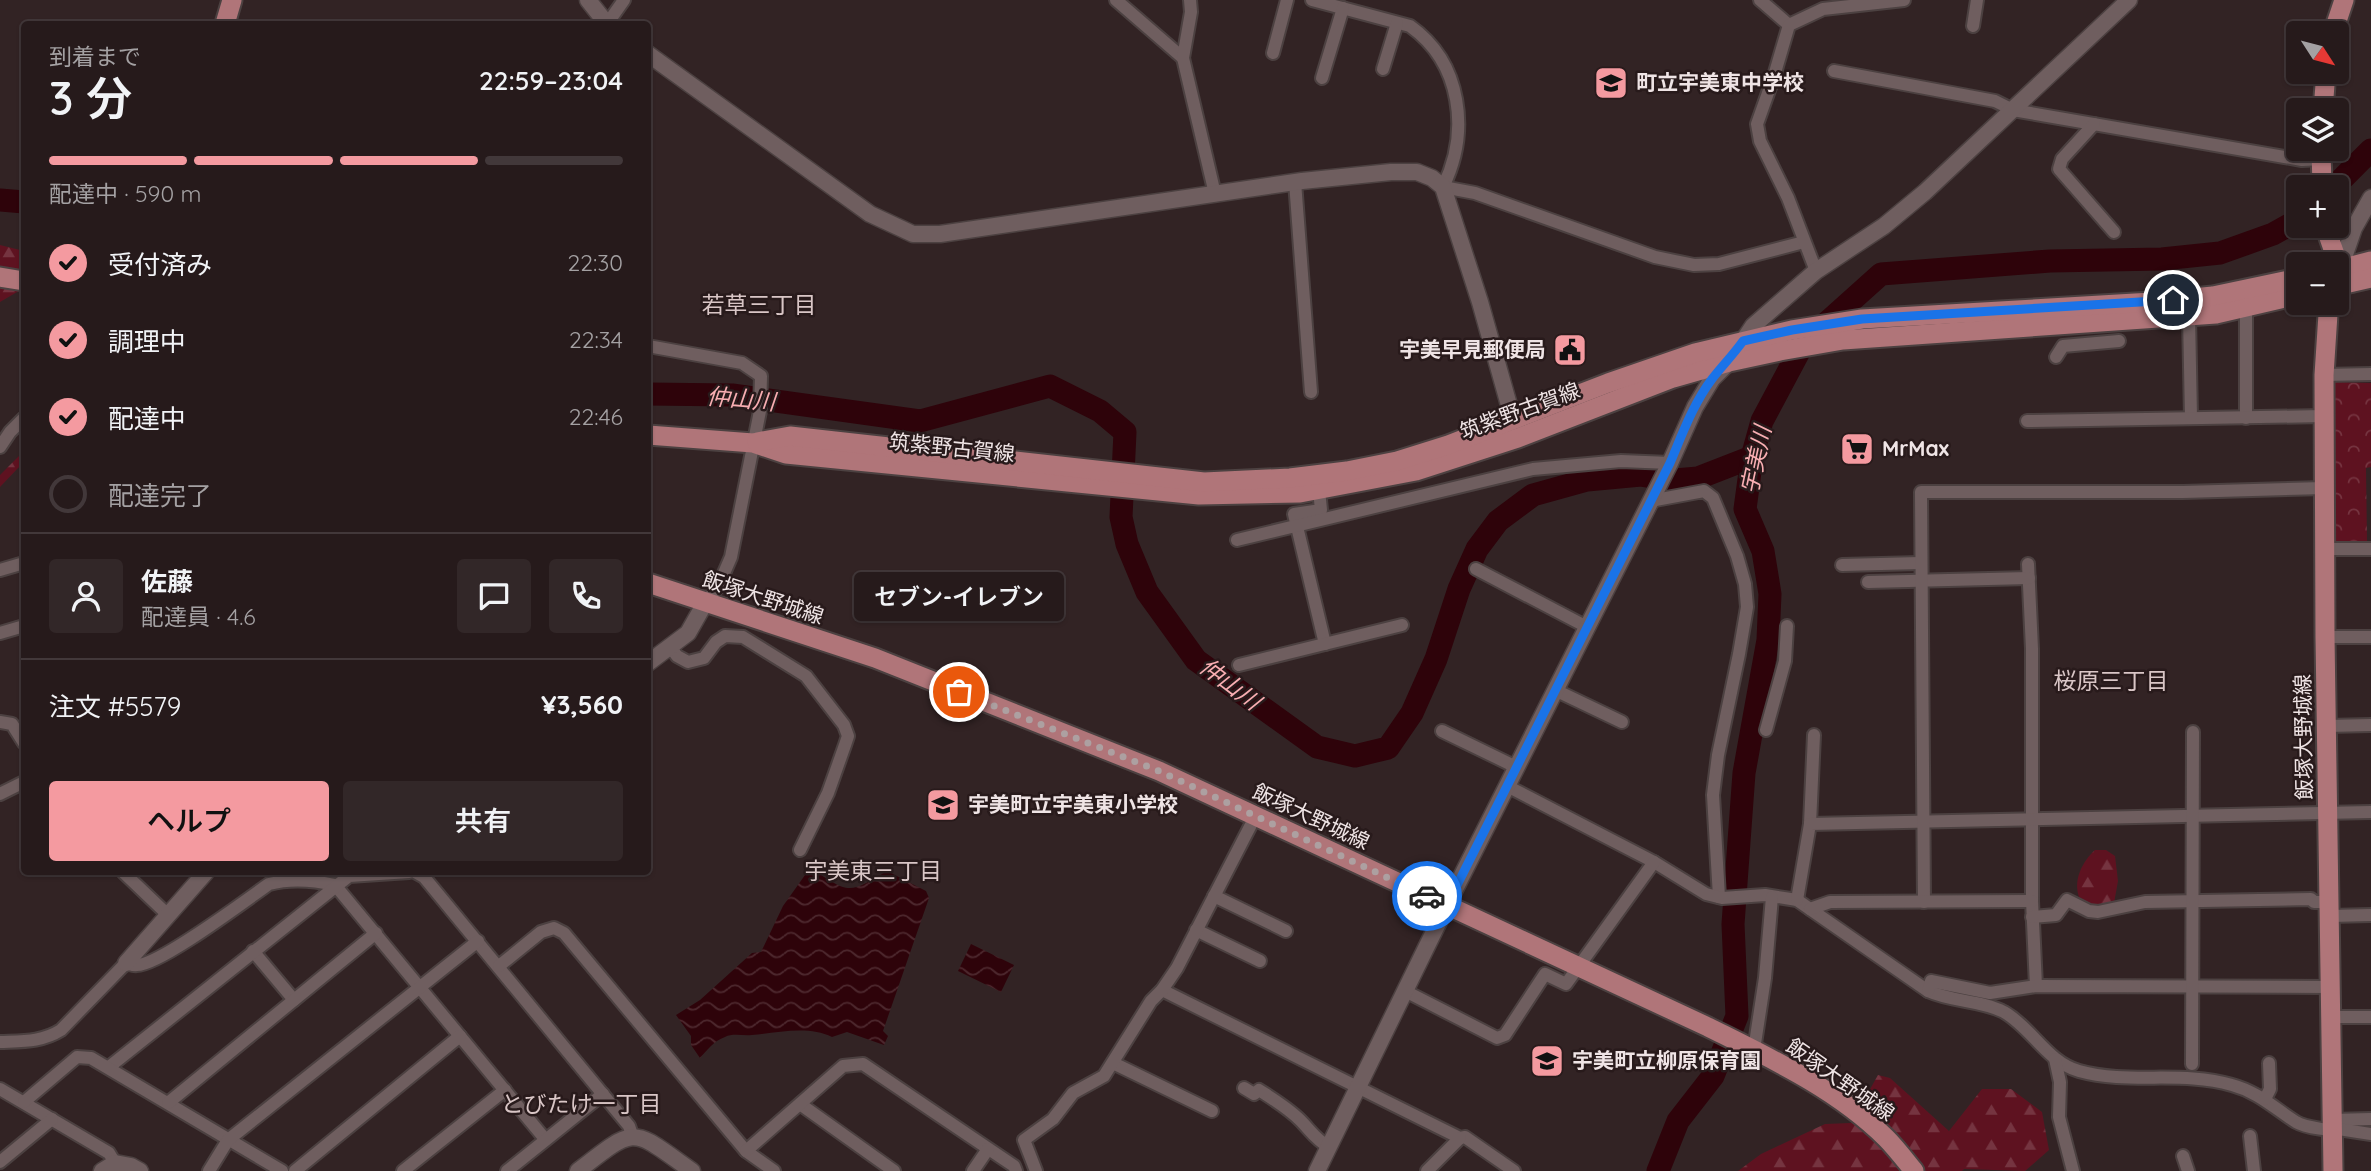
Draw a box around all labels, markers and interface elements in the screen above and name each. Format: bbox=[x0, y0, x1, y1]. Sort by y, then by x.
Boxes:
north arrow bbox=[2286, 21, 2348, 84]
map controls bbox=[2286, 21, 2349, 315]
text: 到着まで bbox=[49, 42, 141, 71]
text: 22:59–23:04 bbox=[479, 64, 623, 97]
school or university icon: 町立宇美東中学校 bbox=[1592, 64, 1630, 102]
text: 3 分 bbox=[49, 69, 132, 127]
place label: 町立宇美東中学校 bbox=[1636, 69, 1804, 95]
button: layers bbox=[2286, 98, 2349, 161]
button: + bbox=[2286, 175, 2349, 238]
text: 配達中 · 590 m bbox=[49, 179, 201, 208]
icon: check bbox=[49, 244, 87, 282]
text: 受付済み bbox=[108, 248, 212, 281]
text: 22:30 bbox=[567, 248, 623, 277]
button: − bbox=[2286, 252, 2349, 315]
pin bbox=[2143, 270, 2203, 330]
icon: home bbox=[2154, 281, 2192, 319]
district label: 若草三丁目 bbox=[702, 290, 817, 319]
icon: check bbox=[49, 321, 87, 359]
text: 調理中 bbox=[108, 325, 186, 358]
text: 22:34 bbox=[569, 325, 623, 354]
public building icon: 宇美早見郵便局 bbox=[1551, 331, 1589, 369]
place label: 宇美早見郵便局 bbox=[1399, 336, 1546, 362]
street label: 筑紫野古賀線 bbox=[1456, 376, 1583, 444]
water label: 仲山川 bbox=[705, 381, 780, 416]
icon: check bbox=[49, 398, 87, 436]
text: 配達中 bbox=[108, 402, 186, 435]
text: 22:46 bbox=[569, 402, 623, 431]
water label: 宇美川 bbox=[1734, 420, 1777, 497]
street label: 筑紫野古賀線 bbox=[888, 427, 1016, 467]
supermarket icon: MrMax bbox=[1838, 430, 1876, 468]
place label: MrMax bbox=[1882, 435, 1949, 461]
text: 配達完了 bbox=[108, 479, 212, 512]
button: person bbox=[49, 559, 123, 633]
button: chat bbox=[457, 559, 531, 633]
button: phone bbox=[549, 559, 623, 633]
text: 佐藤 bbox=[141, 565, 193, 598]
street label: 飯塚大野城線 bbox=[699, 565, 827, 629]
callout: セブン-イレブン bbox=[854, 573, 1064, 622]
text: セブン-イレブン bbox=[874, 582, 1044, 611]
text: 配達員 · 4.6 bbox=[141, 602, 256, 631]
water label: 仲山川 bbox=[1194, 651, 1269, 718]
pin bbox=[929, 662, 989, 722]
district label: 桜原三丁目 bbox=[2054, 666, 2169, 695]
icon: bag bbox=[940, 673, 978, 711]
street label: 飯塚大野城線 bbox=[2289, 674, 2317, 800]
text: ¥3,560 bbox=[541, 688, 623, 721]
text: 注文 #5579 bbox=[49, 690, 181, 723]
street label: 飯塚大野城線 bbox=[1249, 778, 1374, 855]
button: ヘルプ bbox=[49, 781, 329, 861]
button: 共有 bbox=[343, 781, 623, 861]
school or university icon: 宇美町立宇美東小学校 bbox=[924, 786, 962, 824]
place label: 宇美町立宇美東小学校 bbox=[968, 791, 1178, 817]
district label: 宇美東三丁目 bbox=[804, 856, 942, 885]
courier bbox=[1392, 861, 1462, 931]
icon: car bbox=[1408, 877, 1446, 915]
street label: 飯塚大野城線 bbox=[1782, 1032, 1900, 1126]
school or university icon: 宇美町立柳原保育園 bbox=[1528, 1042, 1566, 1080]
place label: 宇美町立柳原保育園 bbox=[1572, 1047, 1761, 1073]
district label: とびたけ一丁目 bbox=[501, 1089, 662, 1118]

